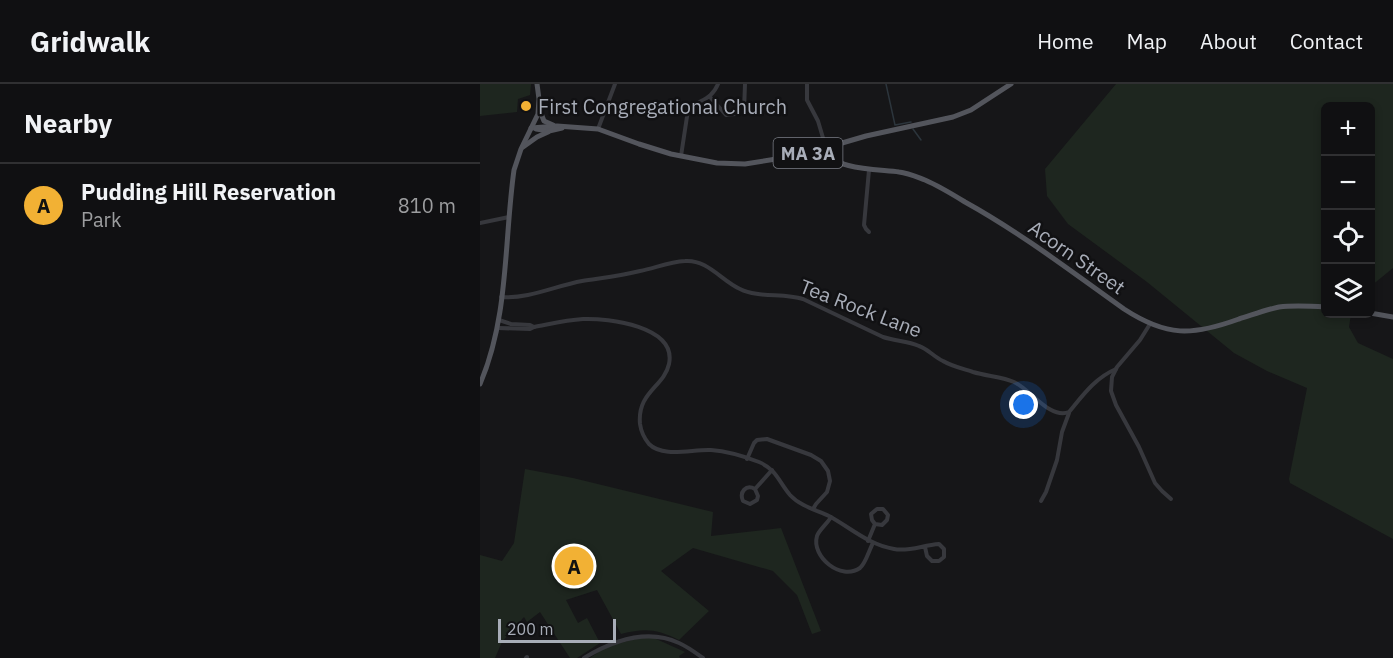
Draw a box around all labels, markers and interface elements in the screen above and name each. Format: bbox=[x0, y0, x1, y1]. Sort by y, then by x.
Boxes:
text: Gridwalk bbox=[30, 23, 150, 60]
text: Home bbox=[1037, 27, 1094, 55]
text: Map bbox=[1127, 27, 1167, 55]
text: About bbox=[1200, 27, 1257, 55]
text: Contact bbox=[1290, 27, 1363, 55]
place label: First Congregational Church bbox=[538, 93, 787, 120]
marker: First Congregational Church bbox=[519, 99, 533, 113]
map controls bbox=[1321, 102, 1375, 318]
button: + bbox=[1321, 102, 1375, 156]
text: Nearby bbox=[24, 106, 112, 140]
road number: MA 3A bbox=[774, 138, 842, 168]
button: − bbox=[1321, 156, 1375, 210]
text: Pudding Hill Reservation bbox=[81, 177, 336, 206]
text: A bbox=[37, 192, 50, 219]
text: 810 m bbox=[398, 192, 456, 219]
text: Park bbox=[81, 206, 121, 233]
button: locate bbox=[1321, 210, 1375, 264]
street label: Acorn Street bbox=[1023, 214, 1131, 300]
button: layers bbox=[1321, 264, 1375, 318]
street label: Tea Rock Lane bbox=[796, 272, 926, 344]
your location bbox=[1009, 390, 1038, 419]
pin: A bbox=[554, 544, 593, 588]
scale bar bbox=[498, 616, 616, 644]
text: 200 m bbox=[507, 619, 554, 639]

